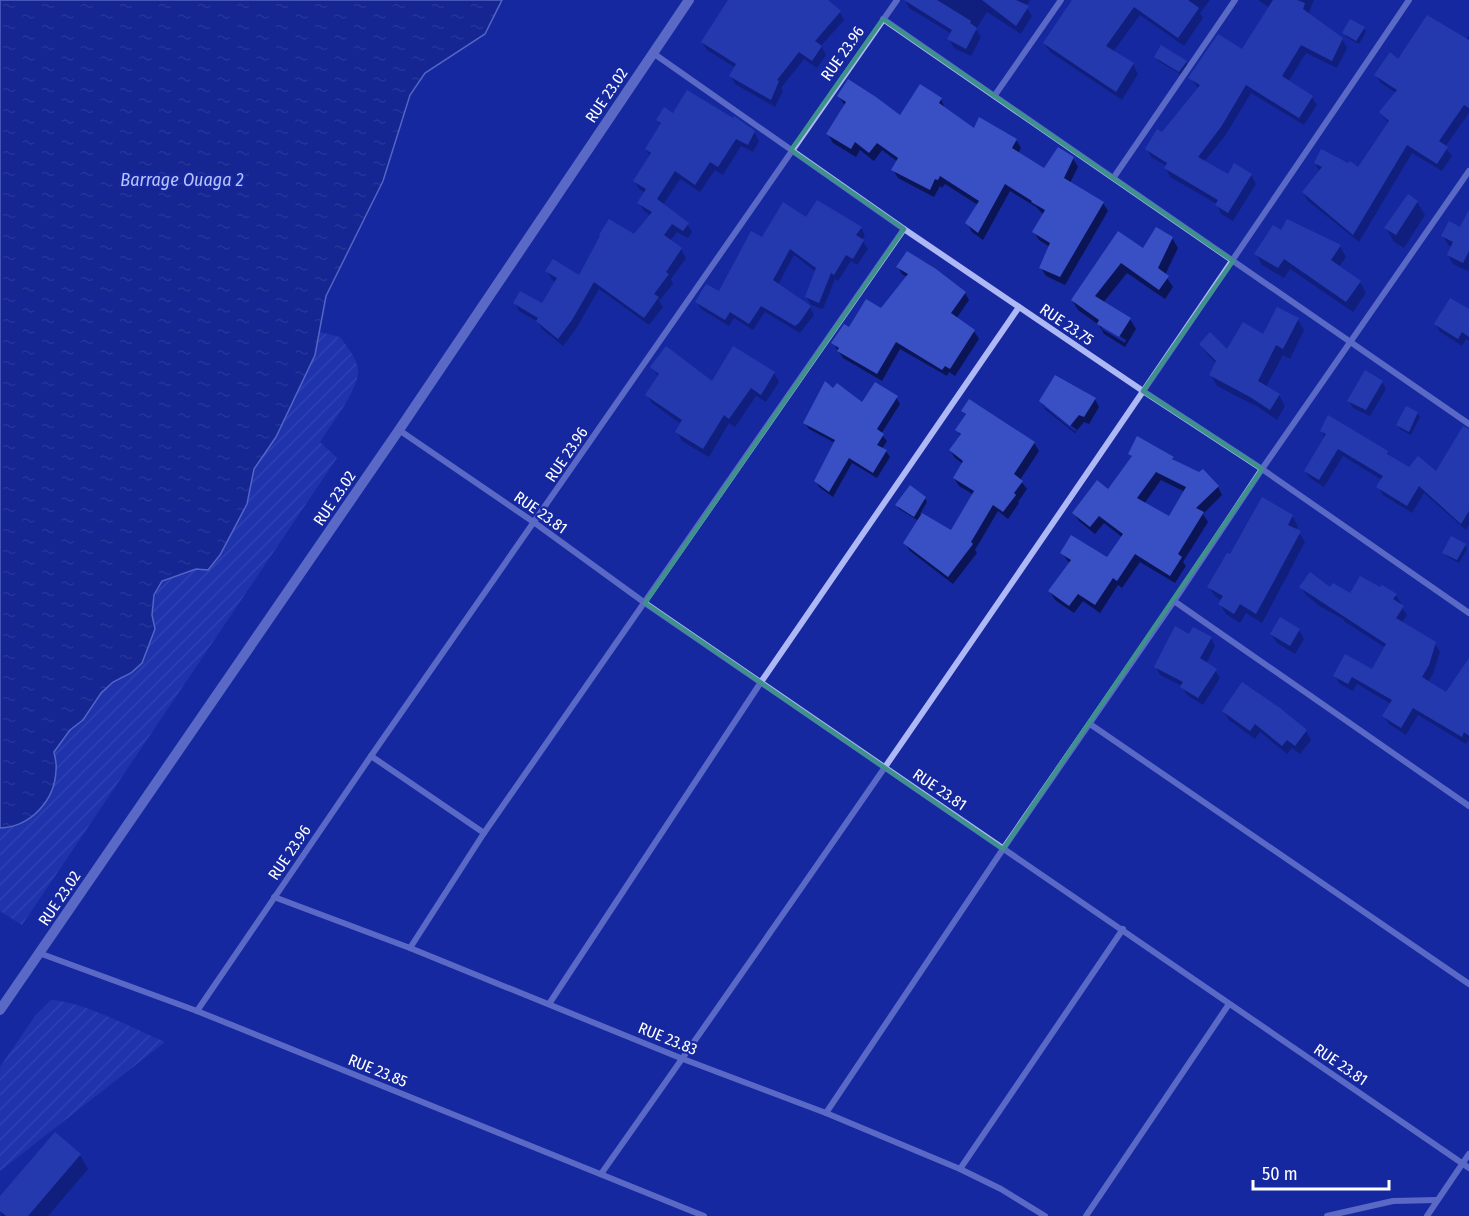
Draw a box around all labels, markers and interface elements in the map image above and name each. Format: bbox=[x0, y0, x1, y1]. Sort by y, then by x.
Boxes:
street label: RUE 23.96 bbox=[817, 22, 868, 84]
street label: RUE 23.02 bbox=[581, 64, 632, 126]
water label: Barrage Ouaga 2 bbox=[120, 169, 244, 191]
street label: RUE 23.75 bbox=[1036, 300, 1097, 349]
street label: RUE 23.96 bbox=[541, 423, 592, 485]
street label: RUE 23.02 bbox=[309, 467, 360, 529]
street label: RUE 23.81 bbox=[510, 487, 571, 538]
street label: RUE 23.81 bbox=[909, 765, 970, 814]
street label: RUE 23.96 bbox=[264, 821, 315, 883]
street label: RUE 23.02 bbox=[34, 867, 85, 929]
street label: RUE 23.83 bbox=[635, 1018, 700, 1059]
street label: RUE 23.81 bbox=[1310, 1040, 1371, 1089]
street label: RUE 23.85 bbox=[345, 1050, 410, 1091]
scale bar bbox=[1253, 1153, 1390, 1191]
text: 50 m bbox=[1262, 1163, 1298, 1185]

